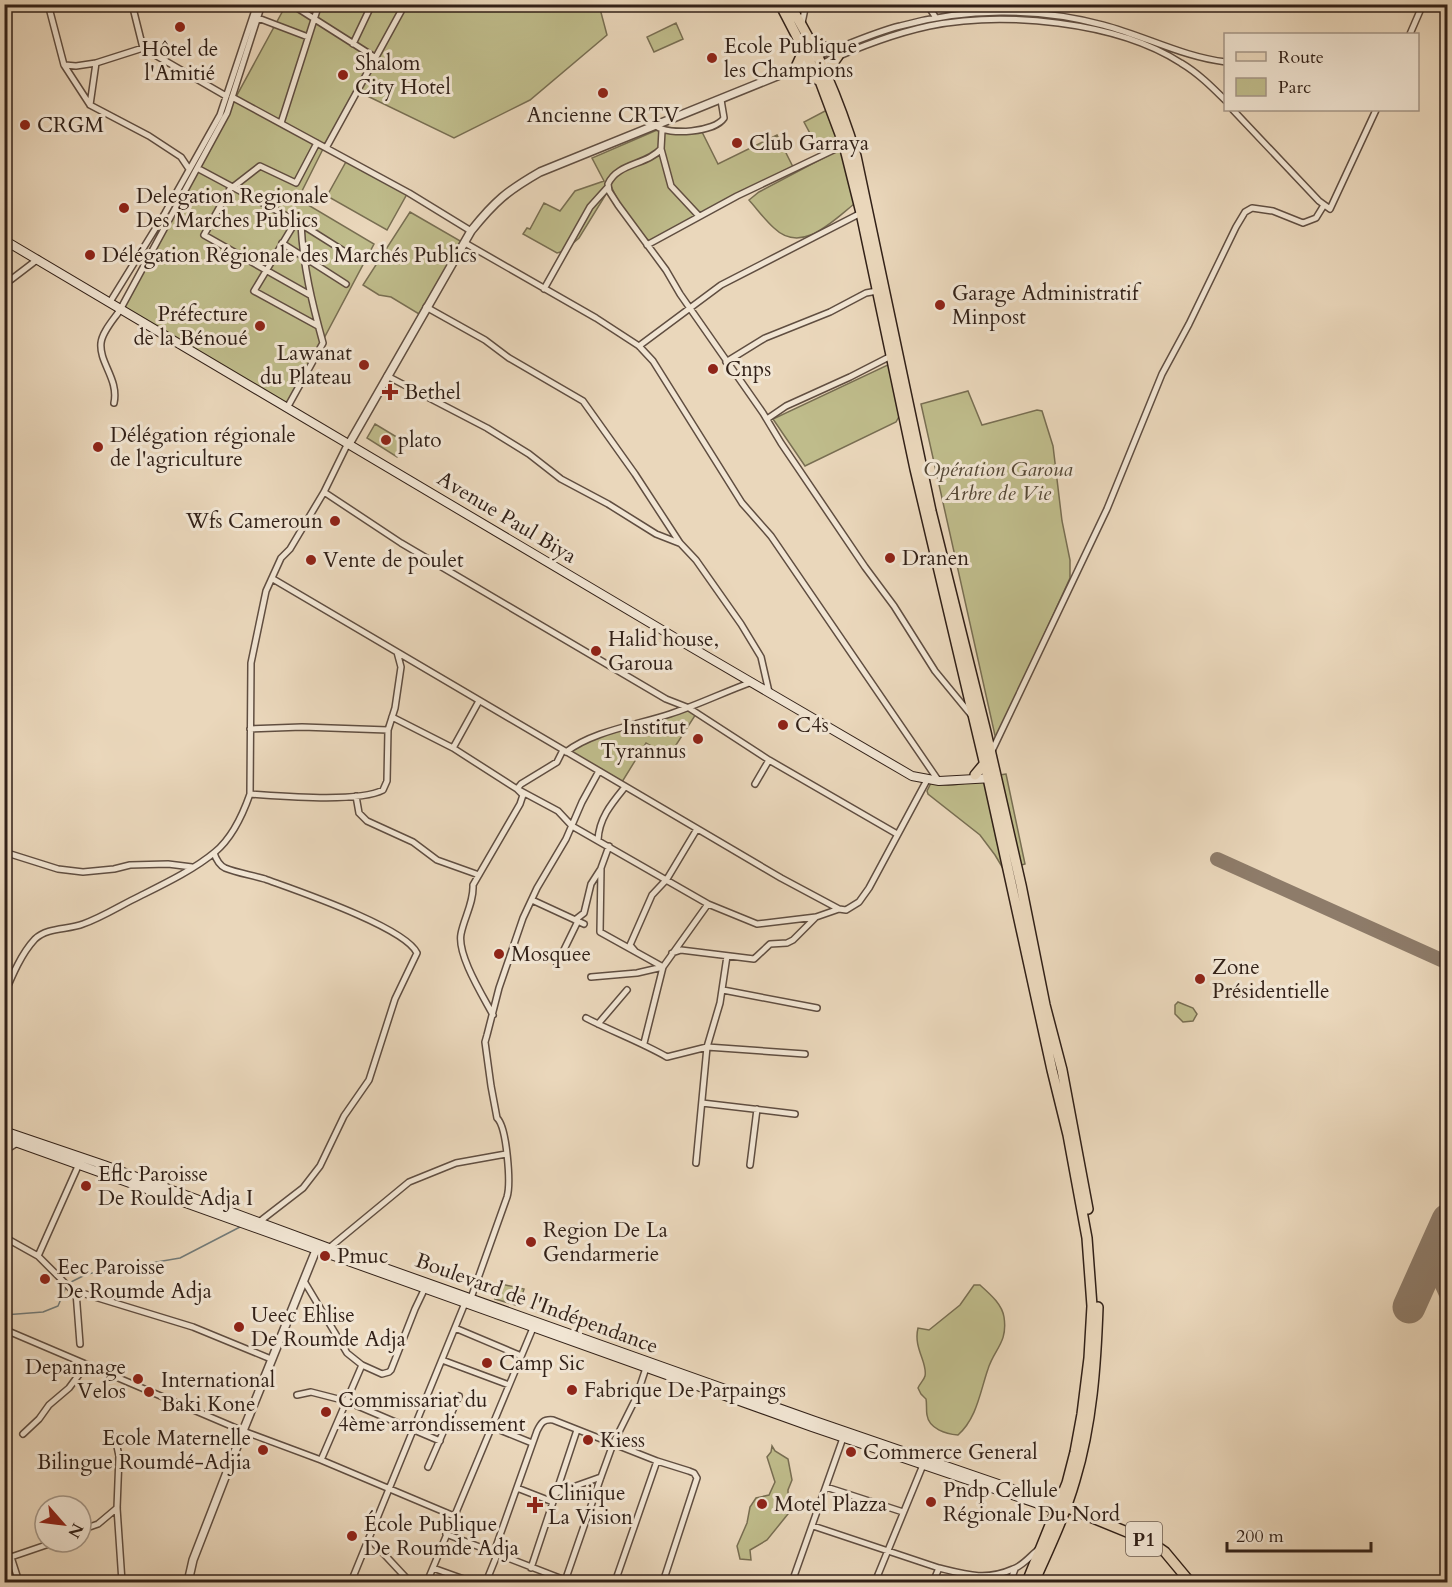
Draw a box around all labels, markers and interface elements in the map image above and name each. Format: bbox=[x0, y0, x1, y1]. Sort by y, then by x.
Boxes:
marker: Hôtel de l'Amitié bbox=[173, 20, 187, 34]
place label: Ecole Publique les Champions bbox=[724, 32, 857, 85]
legend bbox=[1224, 33, 1419, 111]
place label: Hôtel de l'Amitié bbox=[142, 35, 218, 88]
text: Route bbox=[1278, 45, 1324, 70]
place label: Shalom City Hotel bbox=[355, 49, 451, 102]
marker: Ecole Publique les Champions bbox=[705, 51, 719, 65]
marker: Shalom City Hotel bbox=[336, 68, 350, 82]
text: Parc bbox=[1278, 75, 1311, 100]
marker: Ancienne CRTV bbox=[596, 86, 610, 100]
place label: Ancienne CRTV bbox=[527, 101, 680, 130]
place label: CRGM bbox=[37, 111, 104, 140]
marker: CRGM bbox=[18, 118, 32, 132]
place label: Club Garraya bbox=[749, 129, 869, 158]
marker: Club Garraya bbox=[730, 136, 744, 150]
place label: Delegation Regionale Des Marches Publics bbox=[136, 182, 329, 235]
marker: Delegation Regionale Des Marches Publics bbox=[117, 201, 131, 215]
place label: Délégation Régionale des Marchés Publics bbox=[102, 241, 477, 270]
marker: Délégation Régionale des Marchés Publics bbox=[83, 248, 97, 262]
place label: Garage Administratif Minpost bbox=[952, 279, 1142, 332]
marker: Garage Administratif Minpost bbox=[933, 298, 947, 312]
place label: Préfecture de la Bénoué bbox=[133, 300, 248, 353]
marker: Préfecture de la Bénoué bbox=[253, 319, 267, 333]
place label: Lawanat du Plateau bbox=[260, 339, 352, 392]
place label: Cnps bbox=[725, 355, 771, 384]
marker: Lawanat du Plateau bbox=[357, 358, 371, 372]
marker: Cnps bbox=[706, 362, 720, 376]
place label: Bethel bbox=[404, 378, 461, 407]
marker: Bethel bbox=[381, 383, 399, 401]
place label: Délégation régionale de l'agriculture bbox=[110, 421, 296, 474]
place label: plato bbox=[398, 426, 442, 455]
marker: plato bbox=[379, 433, 393, 447]
marker: Délégation régionale de l'agriculture bbox=[91, 440, 105, 454]
park label: Opération Garoua Arbre de Vie bbox=[923, 455, 1073, 508]
street label: Avenue Paul Biya bbox=[432, 464, 582, 571]
place label: Wfs Cameroun bbox=[185, 507, 323, 536]
marker: Wfs Cameroun bbox=[328, 514, 342, 528]
place label: Dranen bbox=[902, 544, 969, 573]
place label: Vente de poulet bbox=[323, 546, 464, 575]
marker: Dranen bbox=[883, 551, 897, 565]
marker: Vente de poulet bbox=[304, 553, 318, 567]
place label: Halid house, Garoua bbox=[608, 625, 719, 678]
marker: Halid house, Garoua bbox=[589, 644, 603, 658]
place label: C4s bbox=[795, 711, 829, 740]
place label: Institut Tyrannus bbox=[600, 713, 686, 766]
marker: C4s bbox=[776, 718, 790, 732]
marker: Institut Tyrannus bbox=[691, 732, 705, 746]
place label: Mosquee bbox=[511, 940, 591, 969]
marker: Mosquee bbox=[492, 947, 506, 961]
place label: Zone Présidentielle bbox=[1212, 953, 1330, 1006]
marker: Zone Présidentielle bbox=[1193, 972, 1207, 986]
place label: Eflc Paroisse De Roulde Adja I bbox=[98, 1160, 253, 1213]
marker: Eflc Paroisse De Roulde Adja I bbox=[79, 1179, 93, 1193]
place label: Region De La Gendarmerie bbox=[543, 1216, 668, 1269]
marker: Region De La Gendarmerie bbox=[524, 1235, 538, 1249]
place label: Pmuc bbox=[337, 1242, 388, 1271]
street label: Boulevard de l'Indépendance bbox=[411, 1246, 662, 1361]
marker: Pmuc bbox=[318, 1249, 332, 1263]
place label: Eec Paroisse De Roumde Adja bbox=[57, 1253, 212, 1306]
marker: Eec Paroisse De Roumde Adja bbox=[38, 1272, 52, 1286]
place label: Ueec Ehlise De Roumde Adja bbox=[251, 1301, 406, 1354]
marker: Ueec Ehlise De Roumde Adja bbox=[232, 1320, 246, 1334]
place label: Camp Sic bbox=[499, 1349, 585, 1378]
place label: Depannage Velos bbox=[25, 1353, 126, 1406]
marker: Camp Sic bbox=[480, 1356, 494, 1370]
place label: International Baki Kone bbox=[161, 1366, 275, 1419]
marker: Depannage Velos bbox=[131, 1372, 145, 1386]
place label: Fabrique De Parpaings bbox=[584, 1376, 786, 1405]
marker: Fabrique De Parpaings bbox=[565, 1383, 579, 1397]
marker: International Baki Kone bbox=[142, 1385, 156, 1399]
place label: Commissariat du 4ème arrondissement bbox=[338, 1386, 526, 1439]
marker: Commissariat du 4ème arrondissement bbox=[319, 1405, 333, 1419]
place label: Ecole Maternelle Bilingue Roumdé-Adjia bbox=[37, 1424, 251, 1477]
place label: Kiess bbox=[600, 1426, 645, 1455]
marker: Kiess bbox=[581, 1433, 595, 1447]
place label: Commerce General bbox=[863, 1438, 1038, 1467]
marker: Ecole Maternelle Bilingue Roumdé-Adjia bbox=[256, 1443, 270, 1457]
marker: Commerce General bbox=[844, 1445, 858, 1459]
place label: Pndp Cellule Régionale Du Nord bbox=[943, 1476, 1120, 1529]
place label: Clinique La Vision bbox=[548, 1479, 633, 1532]
place label: Motel Plazza bbox=[774, 1490, 887, 1519]
north arrow bbox=[33, 1494, 93, 1554]
marker: Pndp Cellule Régionale Du Nord bbox=[924, 1495, 938, 1509]
marker: Clinique La Vision bbox=[526, 1496, 544, 1514]
marker: Motel Plazza bbox=[755, 1497, 769, 1511]
place label: École Publique De Roumde Adja bbox=[364, 1510, 519, 1563]
scale bar bbox=[1227, 1515, 1371, 1553]
text: N bbox=[62, 1519, 88, 1542]
road number: P1 bbox=[1126, 1522, 1162, 1556]
text: 200 m bbox=[1236, 1524, 1284, 1549]
marker: École Publique De Roumde Adja bbox=[345, 1529, 359, 1543]

